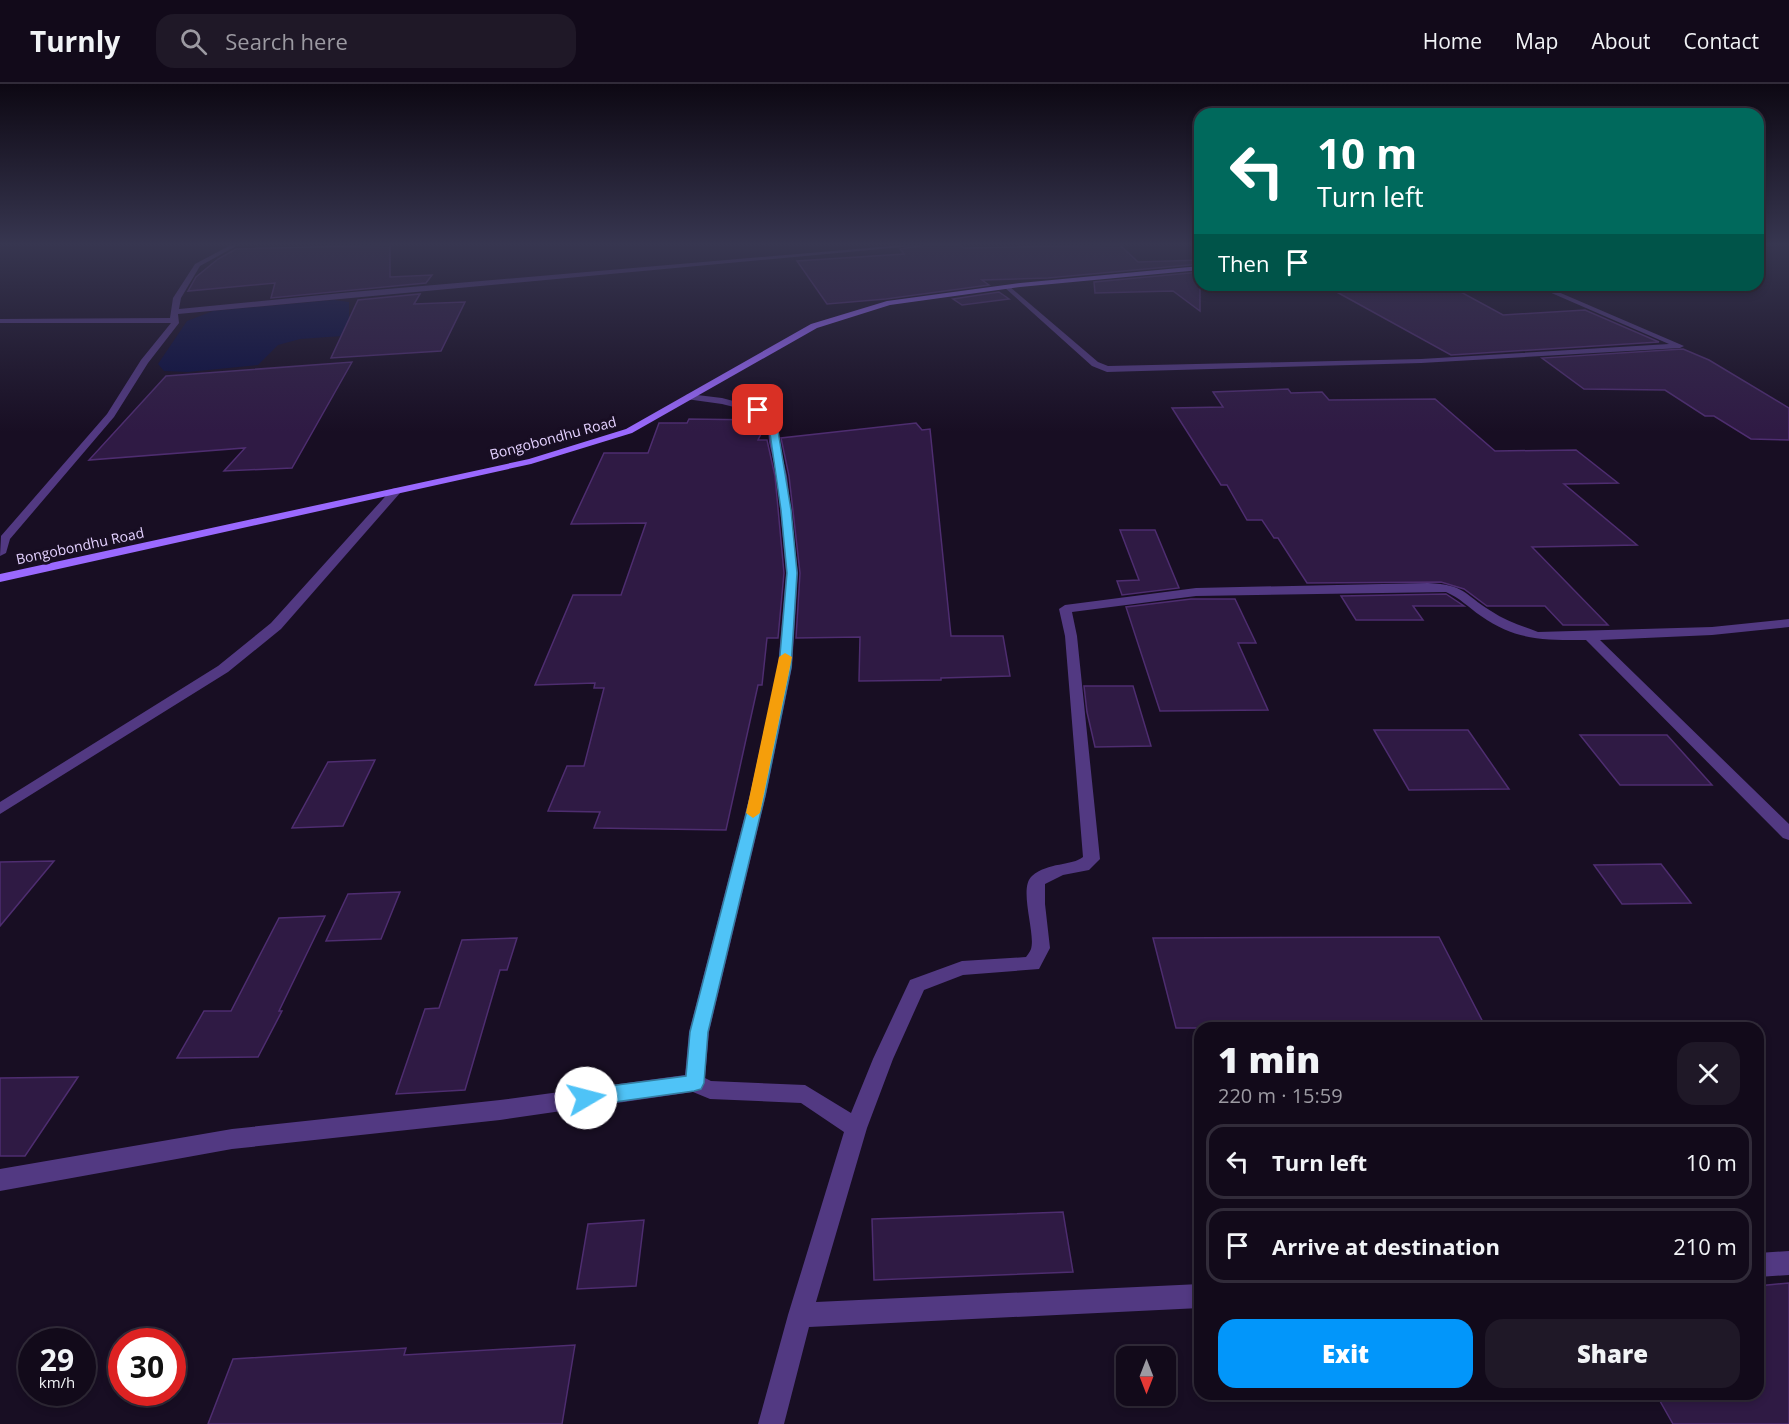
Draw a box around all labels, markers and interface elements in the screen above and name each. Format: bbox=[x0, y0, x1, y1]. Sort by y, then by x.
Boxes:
search box bbox=[156, 14, 576, 68]
text: Turnly bbox=[30, 22, 120, 60]
icon: search bbox=[177, 25, 210, 58]
text: Search here bbox=[225, 26, 348, 56]
text: Home bbox=[1423, 27, 1482, 55]
text: Map bbox=[1515, 27, 1558, 55]
text: About bbox=[1591, 27, 1651, 55]
text: Contact bbox=[1684, 27, 1759, 55]
text: 10 m bbox=[1317, 124, 1417, 181]
icon: left bbox=[1218, 132, 1296, 210]
text: Turn left bbox=[1317, 178, 1424, 215]
icon: arrive bbox=[1281, 246, 1314, 279]
text: Then bbox=[1218, 248, 1269, 278]
pin bbox=[732, 384, 783, 435]
icon: arrive bbox=[741, 393, 774, 426]
street label: Bongobondhu Road bbox=[487, 411, 618, 464]
street label: Bongobondhu Road bbox=[14, 523, 146, 568]
text: 1 min bbox=[1218, 1035, 1320, 1084]
button: close bbox=[1677, 1042, 1740, 1105]
position arrow bbox=[554, 1066, 618, 1130]
text: 220 m · 15:59 bbox=[1218, 1082, 1343, 1109]
icon: left bbox=[1221, 1145, 1254, 1178]
text: Turn left bbox=[1272, 1147, 1367, 1177]
text: 10 m bbox=[1686, 1147, 1737, 1177]
icon: arrive bbox=[1221, 1229, 1254, 1262]
text: Arrive at destination bbox=[1272, 1231, 1500, 1261]
text: 210 m bbox=[1673, 1231, 1737, 1261]
button: Exit bbox=[1218, 1319, 1473, 1388]
button: Share bbox=[1485, 1319, 1740, 1388]
speed limit sign: 30 bbox=[108, 1328, 186, 1406]
text: 29 bbox=[40, 1339, 74, 1380]
north arrow bbox=[1116, 1346, 1176, 1406]
map controls bbox=[1116, 1346, 1176, 1406]
text: km/h bbox=[39, 1372, 75, 1392]

